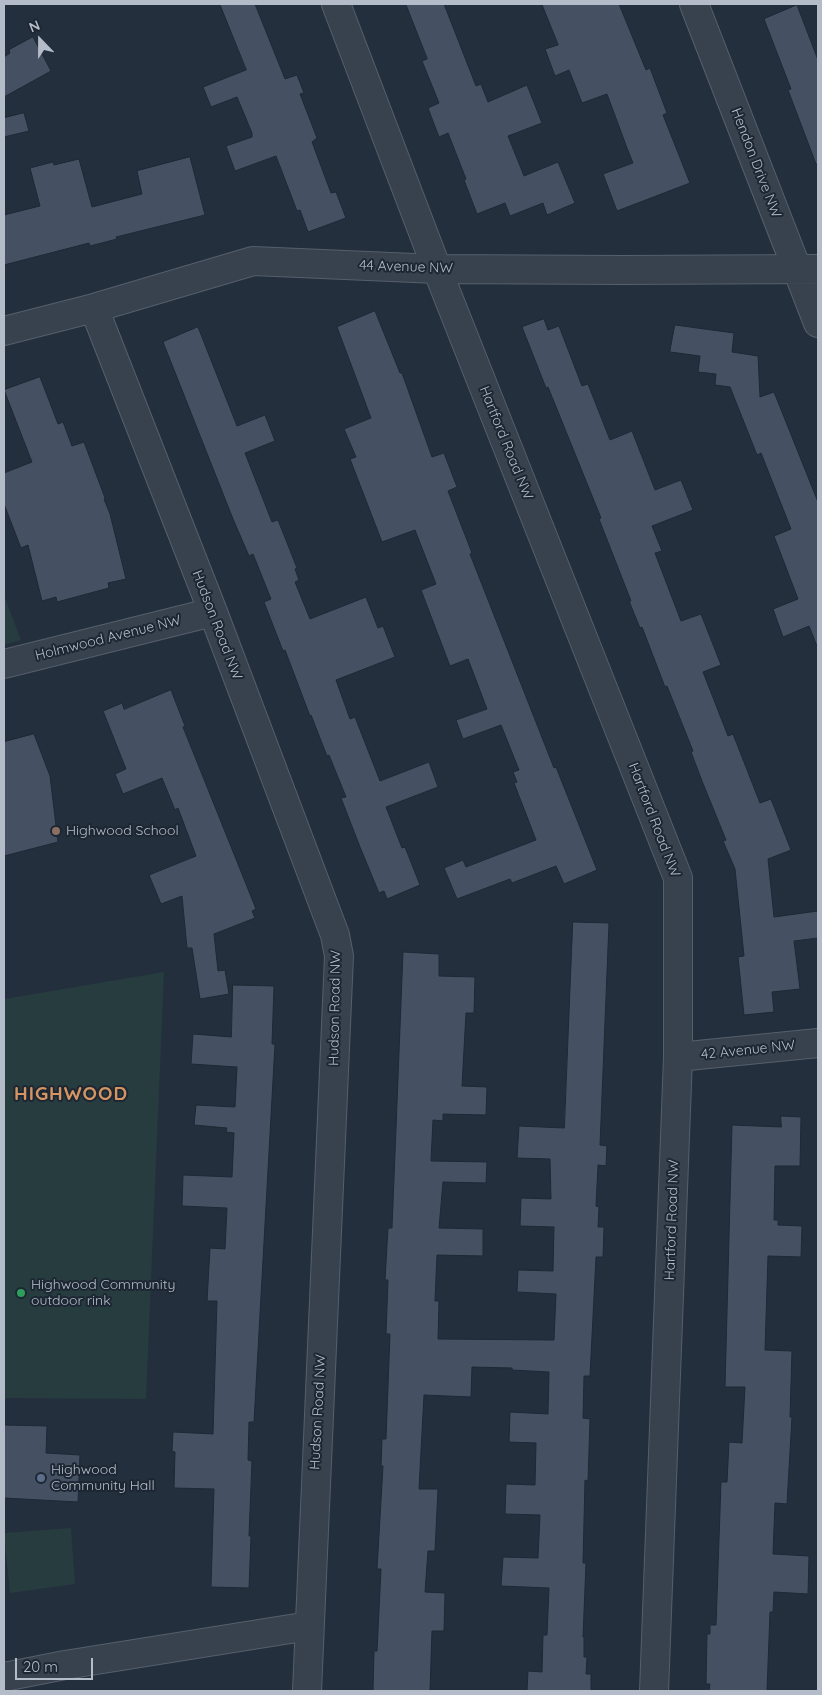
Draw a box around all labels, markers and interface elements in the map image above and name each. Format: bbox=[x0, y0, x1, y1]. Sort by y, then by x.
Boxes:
north arrow bbox=[15, 15, 65, 65]
text: N bbox=[26, 16, 43, 36]
street label: Hendon Drive NW bbox=[727, 106, 785, 220]
street label: 44 Avenue NW bbox=[359, 257, 453, 277]
street label: Hartford Road NW bbox=[476, 384, 536, 502]
street label: Hudson Road NW bbox=[188, 568, 246, 682]
street label: Holmwood Avenue NW bbox=[33, 612, 183, 664]
street label: Hartford Road NW bbox=[624, 761, 684, 879]
place label: Highwood School bbox=[66, 823, 179, 839]
marker: Highwood School bbox=[50, 825, 62, 837]
street label: Hudson Road NW bbox=[326, 950, 344, 1066]
street label: 42 Avenue NW bbox=[700, 1037, 796, 1063]
district label: HIGHWOOD bbox=[13, 1083, 129, 1105]
street label: Hartford Road NW bbox=[661, 1159, 683, 1281]
place label: Highwood Community outdoor rink bbox=[31, 1277, 175, 1310]
marker: Highwood Community outdoor rink bbox=[15, 1287, 27, 1299]
street label: Hudson Road NW bbox=[307, 1354, 329, 1470]
place label: Highwood Community Hall bbox=[51, 1462, 155, 1494]
marker: Highwood Community Hall bbox=[35, 1472, 47, 1484]
scale bar bbox=[18, 1648, 95, 1680]
text: 20 m bbox=[23, 1657, 58, 1676]

